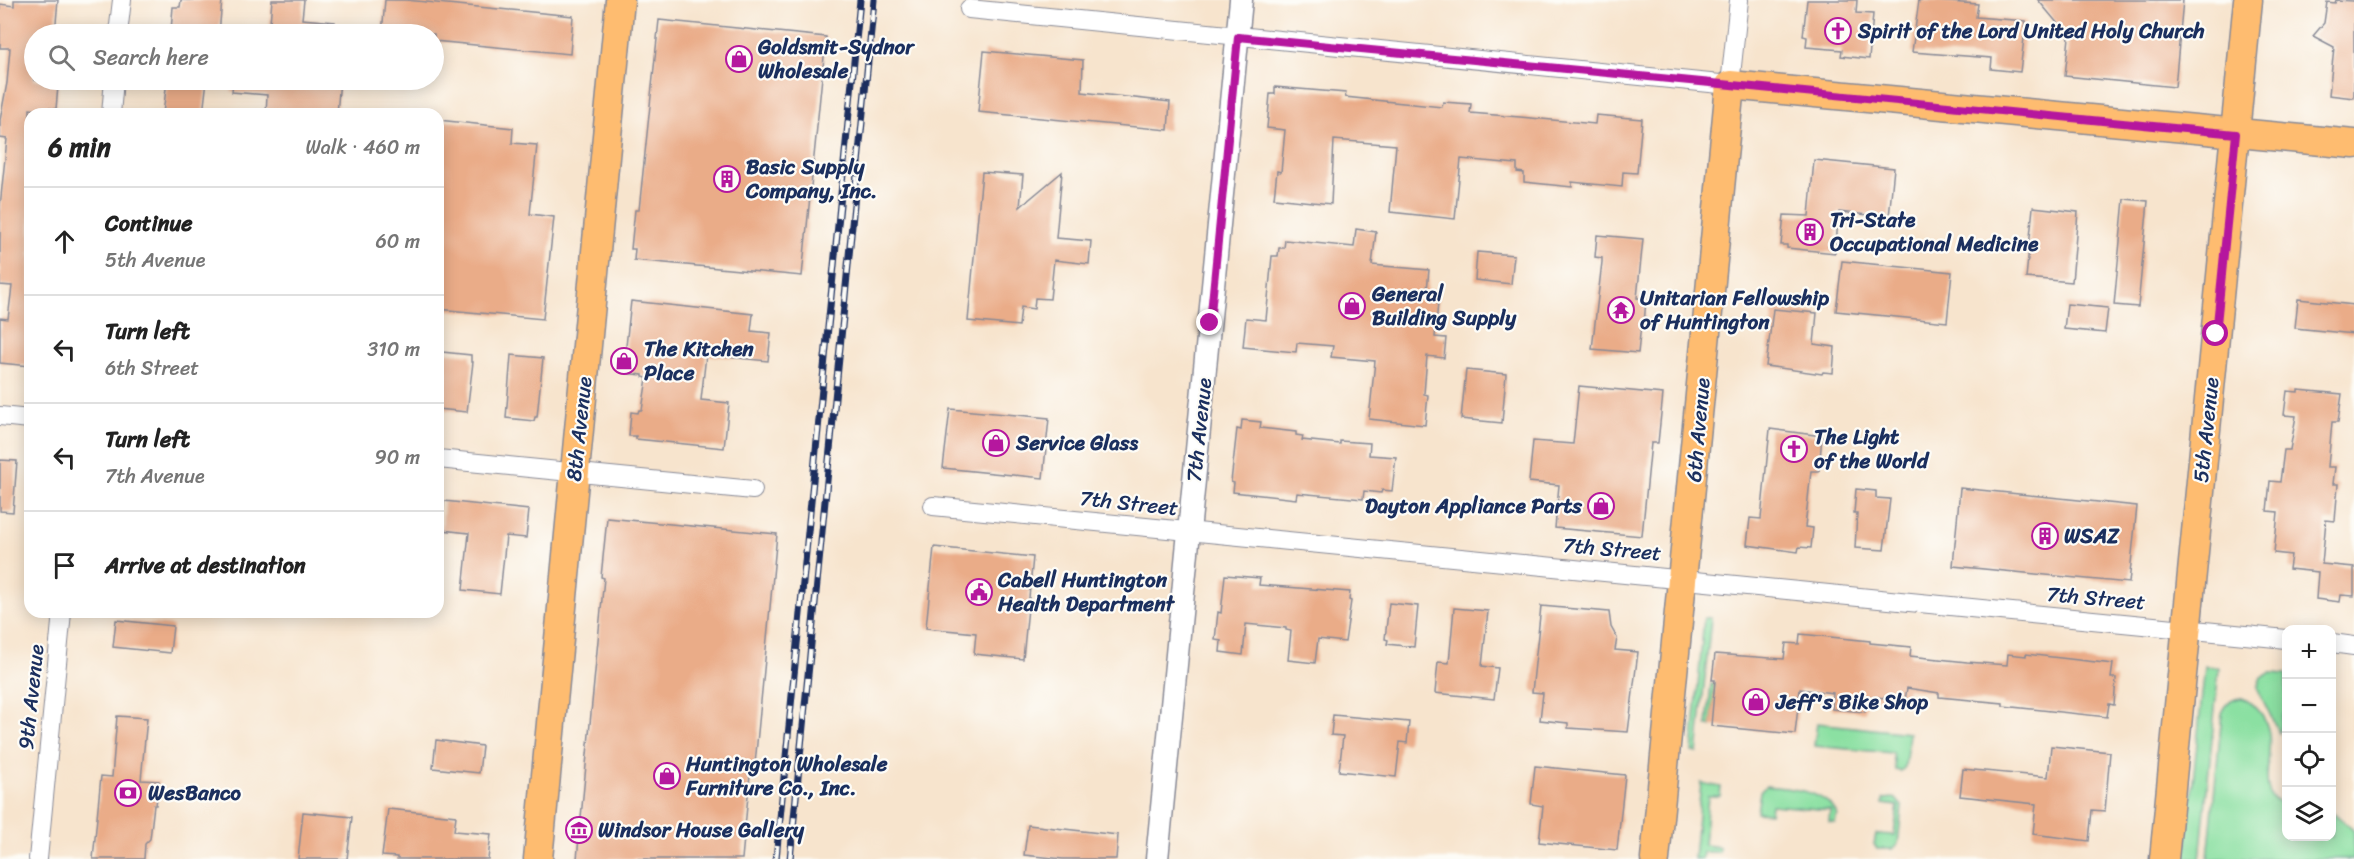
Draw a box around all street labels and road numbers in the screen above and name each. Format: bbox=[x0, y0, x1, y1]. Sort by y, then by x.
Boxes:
street label: 8th Avenue bbox=[555, 375, 603, 483]
street label: 7th Avenue bbox=[1175, 376, 1223, 484]
street label: 6th Avenue bbox=[1675, 376, 1721, 484]
street label: 5th Avenue bbox=[2182, 376, 2230, 484]
street label: 7th Street bbox=[1078, 479, 1180, 527]
street label: 7th Street bbox=[1561, 526, 1663, 572]
street label: 7th Street bbox=[2045, 575, 2147, 621]
street label: 9th Avenue bbox=[7, 643, 55, 751]

